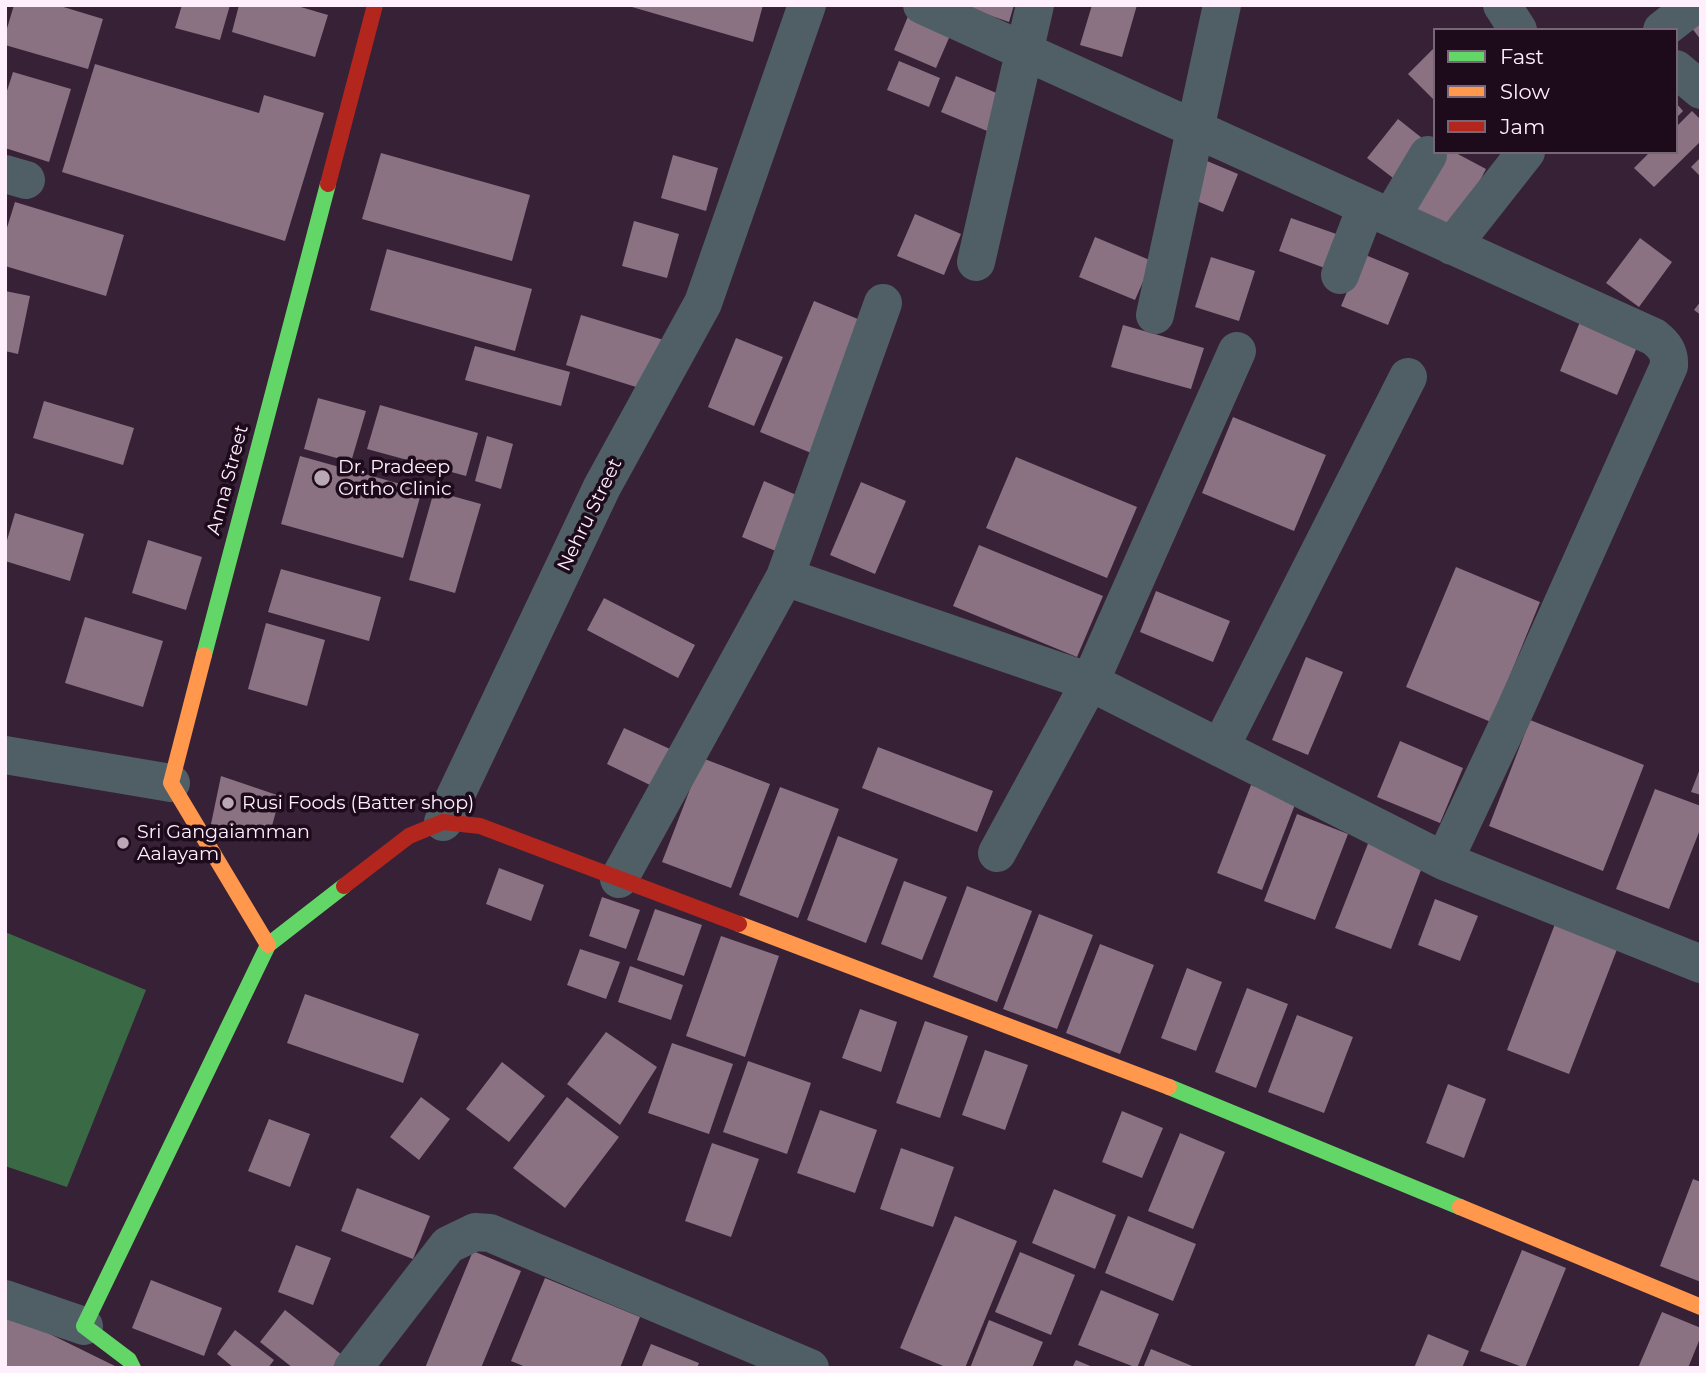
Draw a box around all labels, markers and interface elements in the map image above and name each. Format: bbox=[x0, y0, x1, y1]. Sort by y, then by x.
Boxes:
legend bbox=[1433, 28, 1678, 154]
text: Fast bbox=[1500, 44, 1544, 69]
text: Slow bbox=[1500, 79, 1550, 104]
text: Jam bbox=[1500, 114, 1545, 139]
street label: Anna Street bbox=[202, 423, 254, 537]
street label: Nehru Street bbox=[553, 455, 627, 575]
place label: Dr. Pradeep Ortho Clinic bbox=[338, 456, 452, 500]
marker: Dr. Pradeep Ortho Clinic bbox=[312, 468, 332, 488]
place label: Rusi Foods (Batter shop) bbox=[242, 792, 474, 814]
marker: Rusi Foods (Batter shop) bbox=[220, 795, 236, 811]
place label: Sri Gangaiamman Aalayam bbox=[137, 821, 310, 865]
marker: Sri Gangaiamman Aalayam bbox=[115, 835, 131, 851]

